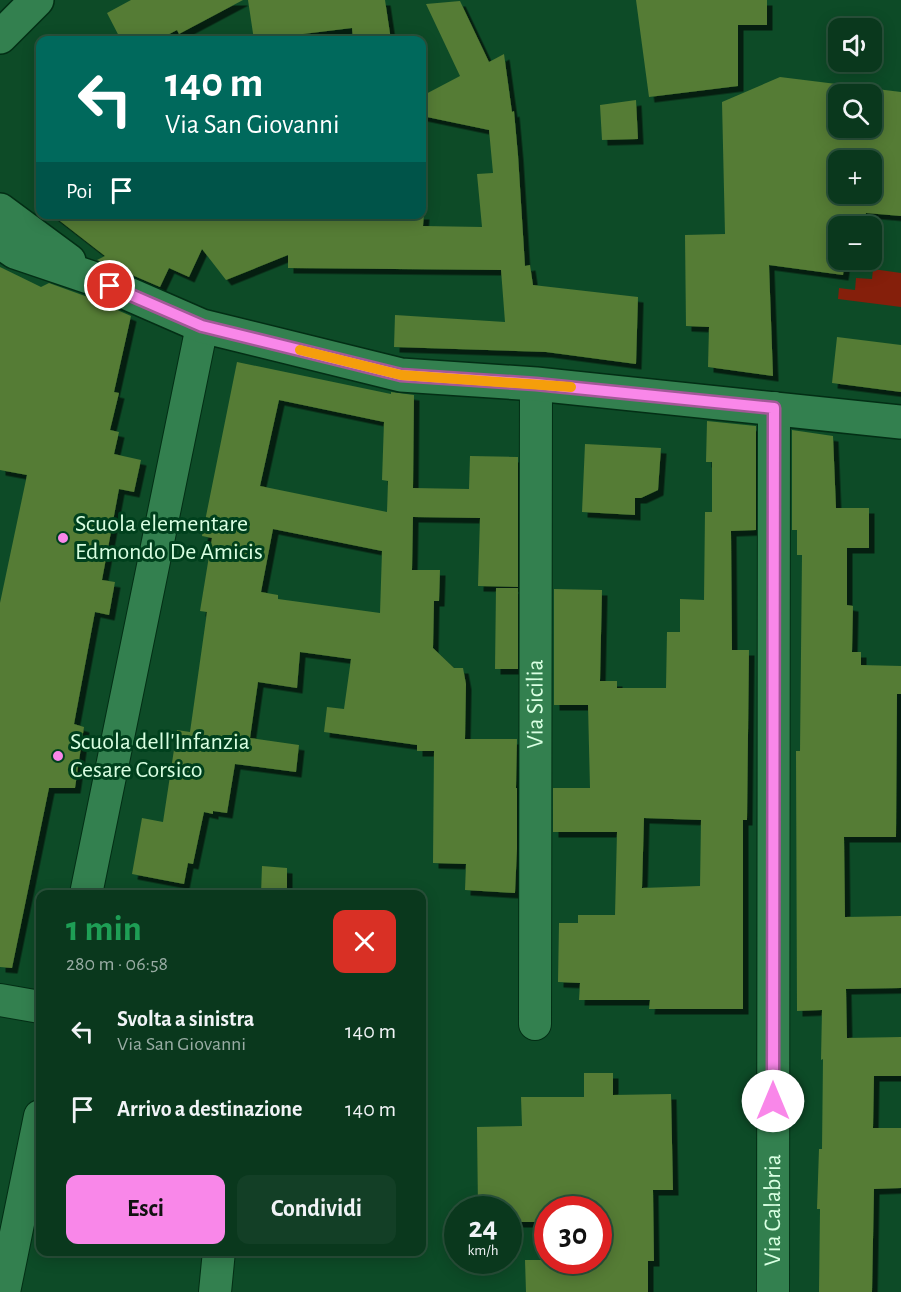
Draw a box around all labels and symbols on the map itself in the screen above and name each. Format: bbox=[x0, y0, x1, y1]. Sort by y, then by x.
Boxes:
pin bbox=[84, 260, 135, 311]
place label: Scuola elementare Edmondo De Amicis bbox=[75, 512, 263, 564]
marker: Scuola elementare Edmondo De Amicis bbox=[56, 531, 70, 545]
street label: Via Sicilia bbox=[523, 659, 548, 749]
place label: Scuola dell'Infanzia Cesare Corsico bbox=[70, 730, 250, 782]
marker: Scuola dell'Infanzia Cesare Corsico bbox=[51, 749, 65, 763]
position arrow bbox=[741, 1069, 805, 1133]
street label: Via Calabria bbox=[761, 1154, 785, 1266]
speed limit sign: 30 bbox=[534, 1196, 612, 1274]

